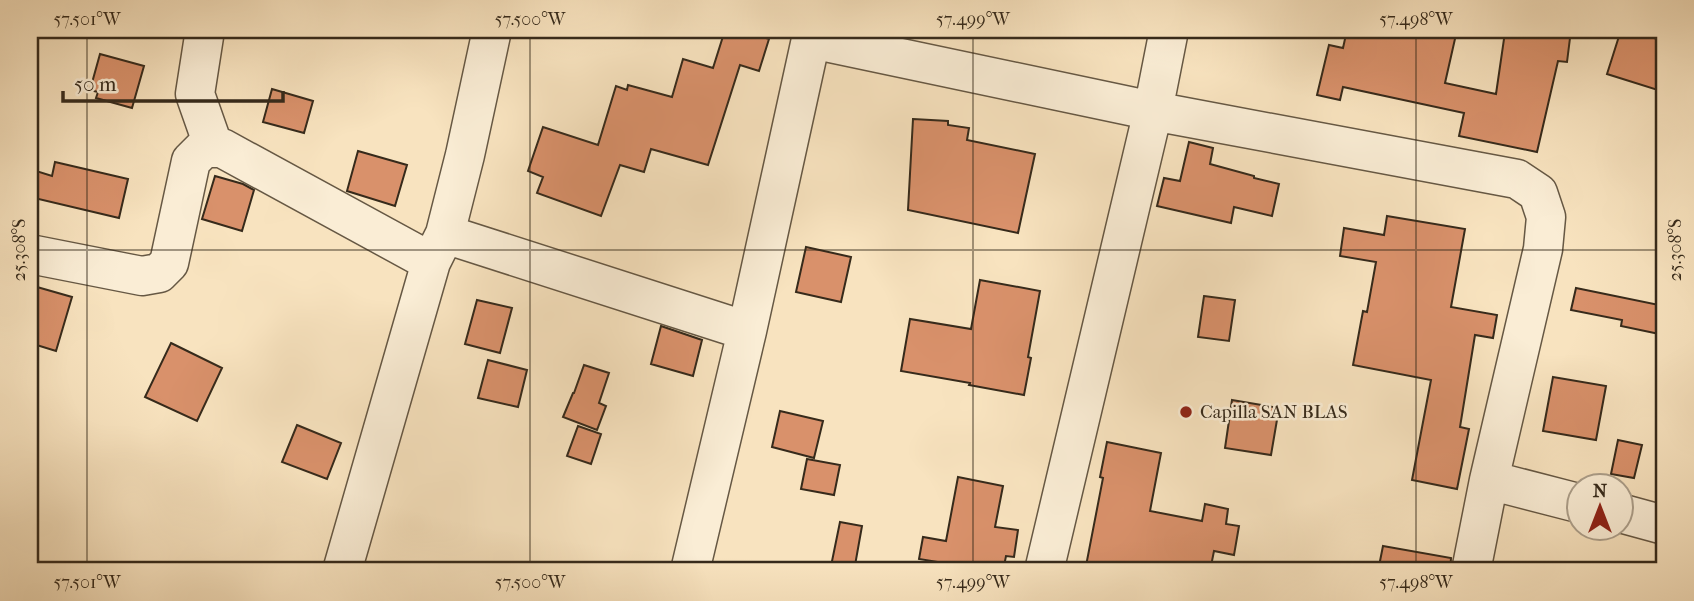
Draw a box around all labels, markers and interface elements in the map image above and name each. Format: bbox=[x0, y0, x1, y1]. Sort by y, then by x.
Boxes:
text: 57.501°W bbox=[53, 9, 122, 30]
text: 57.500°W bbox=[495, 9, 567, 30]
text: 57.499°W bbox=[936, 9, 1011, 30]
text: 57.498°W bbox=[1379, 9, 1454, 30]
scale bar bbox=[63, 60, 284, 104]
text: 50 m bbox=[74, 72, 117, 96]
text: 25.308°S bbox=[9, 219, 30, 281]
text: 25.308°S bbox=[1665, 219, 1686, 281]
place label: Capilla SAN BLAS bbox=[1200, 401, 1348, 423]
marker: Capilla SAN BLAS bbox=[1178, 404, 1194, 420]
north arrow bbox=[1564, 472, 1634, 542]
text: N bbox=[1593, 480, 1608, 502]
text: 57.501°W bbox=[53, 572, 122, 593]
text: 57.500°W bbox=[495, 572, 567, 593]
text: 57.499°W bbox=[936, 572, 1011, 593]
text: 57.498°W bbox=[1379, 572, 1454, 593]

